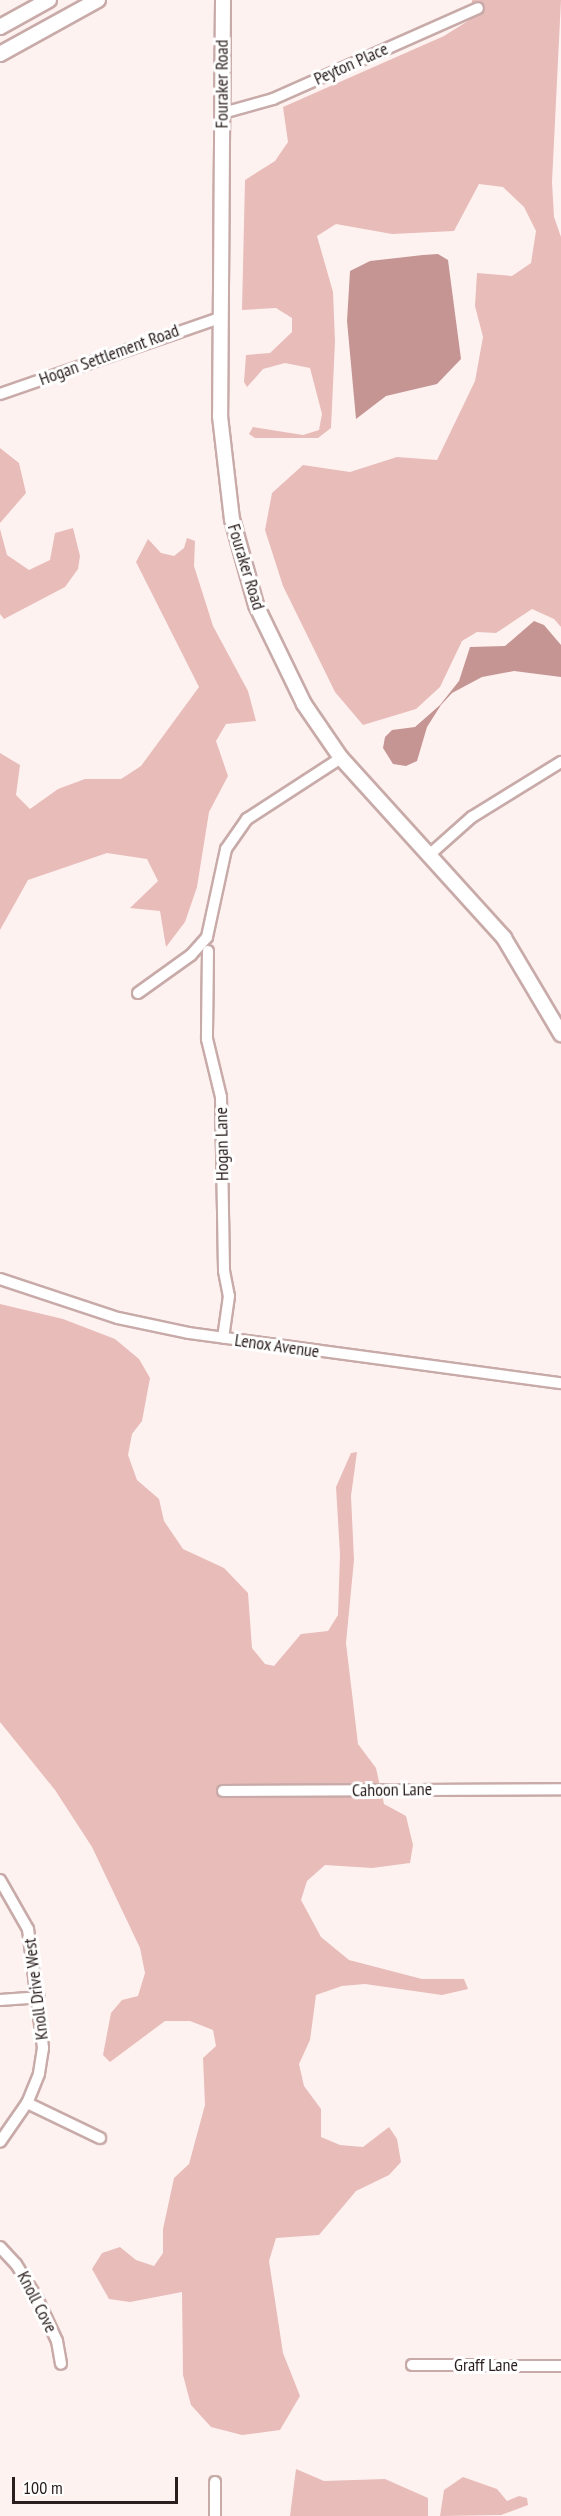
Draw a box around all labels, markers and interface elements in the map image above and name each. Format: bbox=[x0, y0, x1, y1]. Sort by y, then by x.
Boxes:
street label: Peyton Place bbox=[311, 38, 391, 90]
street label: Fouraker Road bbox=[211, 40, 233, 128]
street label: Hogan Settlement Road bbox=[36, 320, 182, 390]
street label: Fouraker Road bbox=[223, 521, 269, 613]
street label: Hogan Lane bbox=[211, 1107, 233, 1181]
street label: Lenox Avenue bbox=[233, 1329, 321, 1363]
street label: Cahoon Lane bbox=[352, 1779, 432, 1801]
street label: Knoll Drive West bbox=[19, 1937, 53, 2041]
street label: Knoll Cove bbox=[12, 2268, 62, 2336]
street label: Graff Lane bbox=[454, 2354, 518, 2376]
scale bar bbox=[15, 2465, 182, 2503]
text: 100 m bbox=[23, 2476, 63, 2499]

